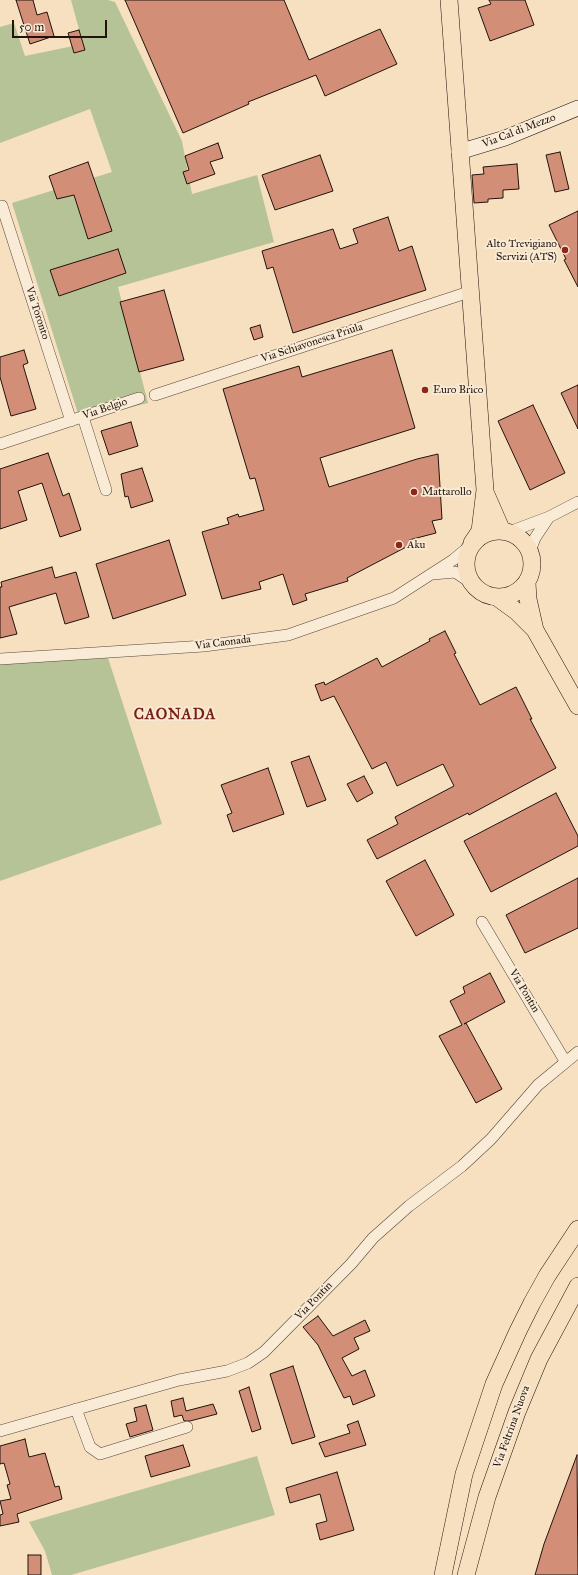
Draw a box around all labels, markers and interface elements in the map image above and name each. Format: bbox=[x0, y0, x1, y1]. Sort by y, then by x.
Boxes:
scale bar bbox=[14, 12, 109, 38]
text: 50 m bbox=[19, 20, 44, 34]
street label: Via Cal di Mezzo bbox=[480, 111, 558, 151]
place label: Alto Trevigiano Servizi (ATS) bbox=[486, 237, 557, 263]
marker: Alto Trevigiano Servizi (ATS) bbox=[560, 245, 570, 255]
street label: Via Toronto bbox=[22, 285, 52, 341]
street label: Via Schiavonesca Priula bbox=[259, 320, 365, 366]
place label: Euro Brico bbox=[433, 383, 483, 397]
marker: Euro Brico bbox=[420, 385, 430, 395]
street label: Via Belgio bbox=[81, 395, 129, 423]
place label: Mattarollo bbox=[422, 485, 472, 499]
marker: Mattarollo bbox=[409, 487, 419, 497]
place label: Aku bbox=[407, 538, 425, 552]
marker: Aku bbox=[394, 540, 404, 550]
street label: Via Caonada bbox=[194, 633, 252, 653]
district label: CAONADA bbox=[134, 706, 216, 724]
street label: Via Pontin bbox=[506, 967, 542, 1015]
street label: Via Pontin bbox=[293, 1279, 335, 1323]
street label: Via Feltrina Nuova bbox=[491, 1384, 533, 1470]

